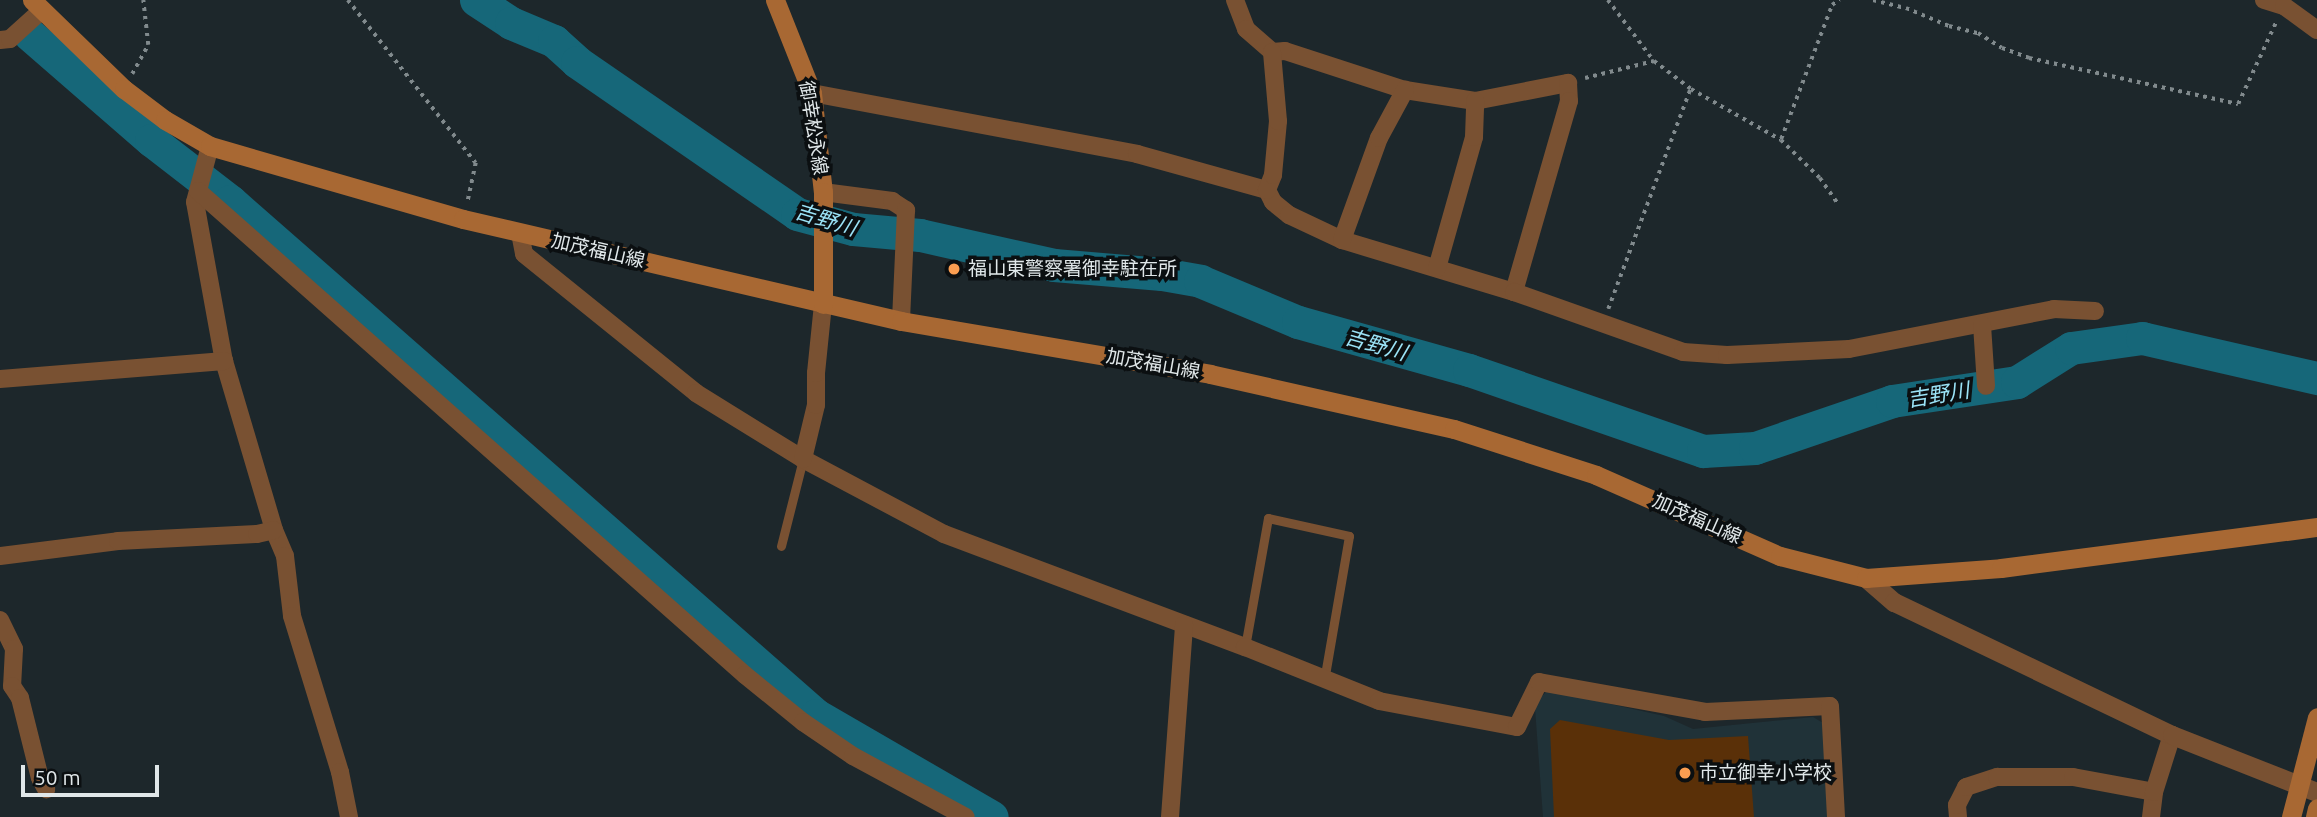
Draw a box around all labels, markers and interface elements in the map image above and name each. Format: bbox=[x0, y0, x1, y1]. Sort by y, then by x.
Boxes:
street label: 御幸松永線 bbox=[794, 79, 832, 177]
water label: 吉野川 bbox=[792, 198, 860, 240]
street label: 加茂福山線 bbox=[549, 229, 647, 273]
place label: 福山東警察署御幸駐在所 bbox=[968, 258, 1177, 280]
marker: 福山東警察署御幸駐在所 bbox=[946, 261, 962, 277]
water label: 吉野川 bbox=[1342, 323, 1410, 365]
street label: 加茂福山線 bbox=[1104, 345, 1202, 383]
water label: 吉野川 bbox=[1905, 377, 1971, 411]
street label: 加茂福山線 bbox=[1649, 489, 1745, 549]
scale bar bbox=[24, 750, 163, 794]
place label: 市立御幸小学校 bbox=[1699, 762, 1832, 784]
text: 50 m bbox=[34, 765, 81, 789]
marker: 市立御幸小学校 bbox=[1677, 765, 1693, 781]

